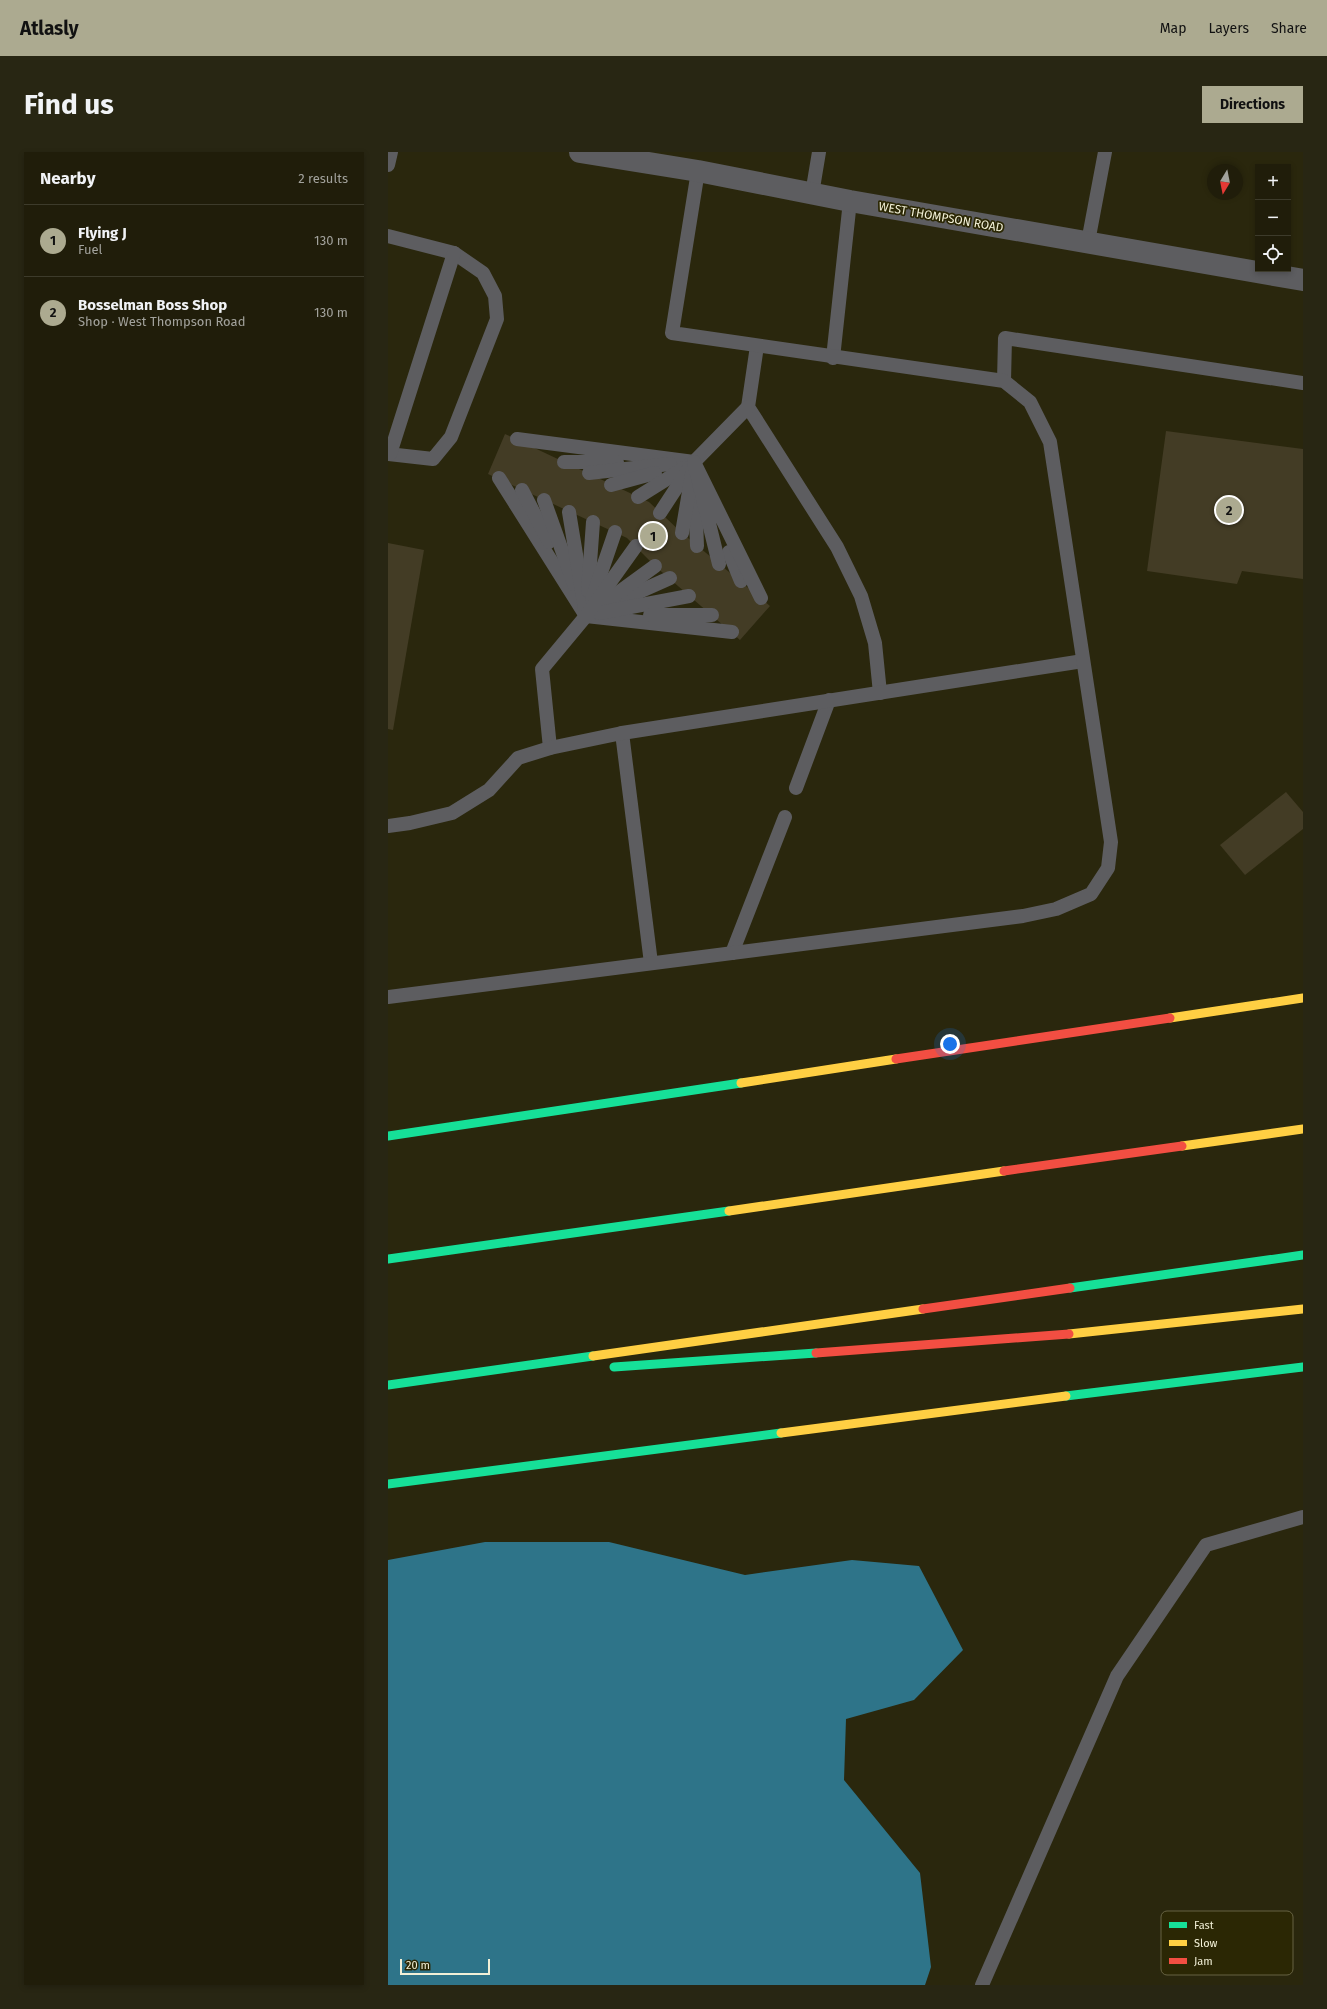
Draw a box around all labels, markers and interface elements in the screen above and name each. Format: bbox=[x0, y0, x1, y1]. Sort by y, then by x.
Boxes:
text: Atlasly bbox=[20, 17, 79, 40]
text: Map bbox=[1160, 20, 1186, 37]
text: Layers bbox=[1208, 20, 1249, 37]
text: Share bbox=[1271, 20, 1307, 37]
button: Directions bbox=[1202, 86, 1303, 123]
text: Find us bbox=[24, 88, 114, 121]
north arrow bbox=[1207, 164, 1243, 200]
map controls bbox=[1255, 164, 1291, 272]
button: + bbox=[1255, 164, 1291, 200]
text: Nearby bbox=[40, 168, 95, 189]
text: 2 results bbox=[298, 171, 348, 186]
street label: WEST THOMPSON ROAD bbox=[877, 199, 1005, 235]
button: − bbox=[1255, 200, 1291, 236]
text: Flying J bbox=[78, 224, 127, 242]
text: 1 bbox=[50, 233, 56, 248]
text: 130 m bbox=[314, 233, 348, 248]
button: locate bbox=[1255, 236, 1291, 272]
text: Fuel bbox=[78, 242, 102, 257]
text: Bosselman Boss Shop bbox=[78, 296, 227, 314]
text: 2 bbox=[50, 305, 56, 320]
text: 130 m bbox=[314, 305, 348, 320]
text: Shop · West Thompson Road bbox=[78, 314, 245, 329]
pin: 2 bbox=[1216, 495, 1242, 525]
pin: 1 bbox=[640, 521, 666, 551]
your location bbox=[940, 1034, 960, 1054]
legend bbox=[1161, 1911, 1293, 1975]
text: Fast bbox=[1194, 1919, 1214, 1932]
text: Slow bbox=[1194, 1937, 1218, 1950]
text: Jam bbox=[1194, 1955, 1213, 1968]
scale bar bbox=[400, 1957, 490, 1976]
text: 20 m bbox=[406, 1959, 430, 1972]

